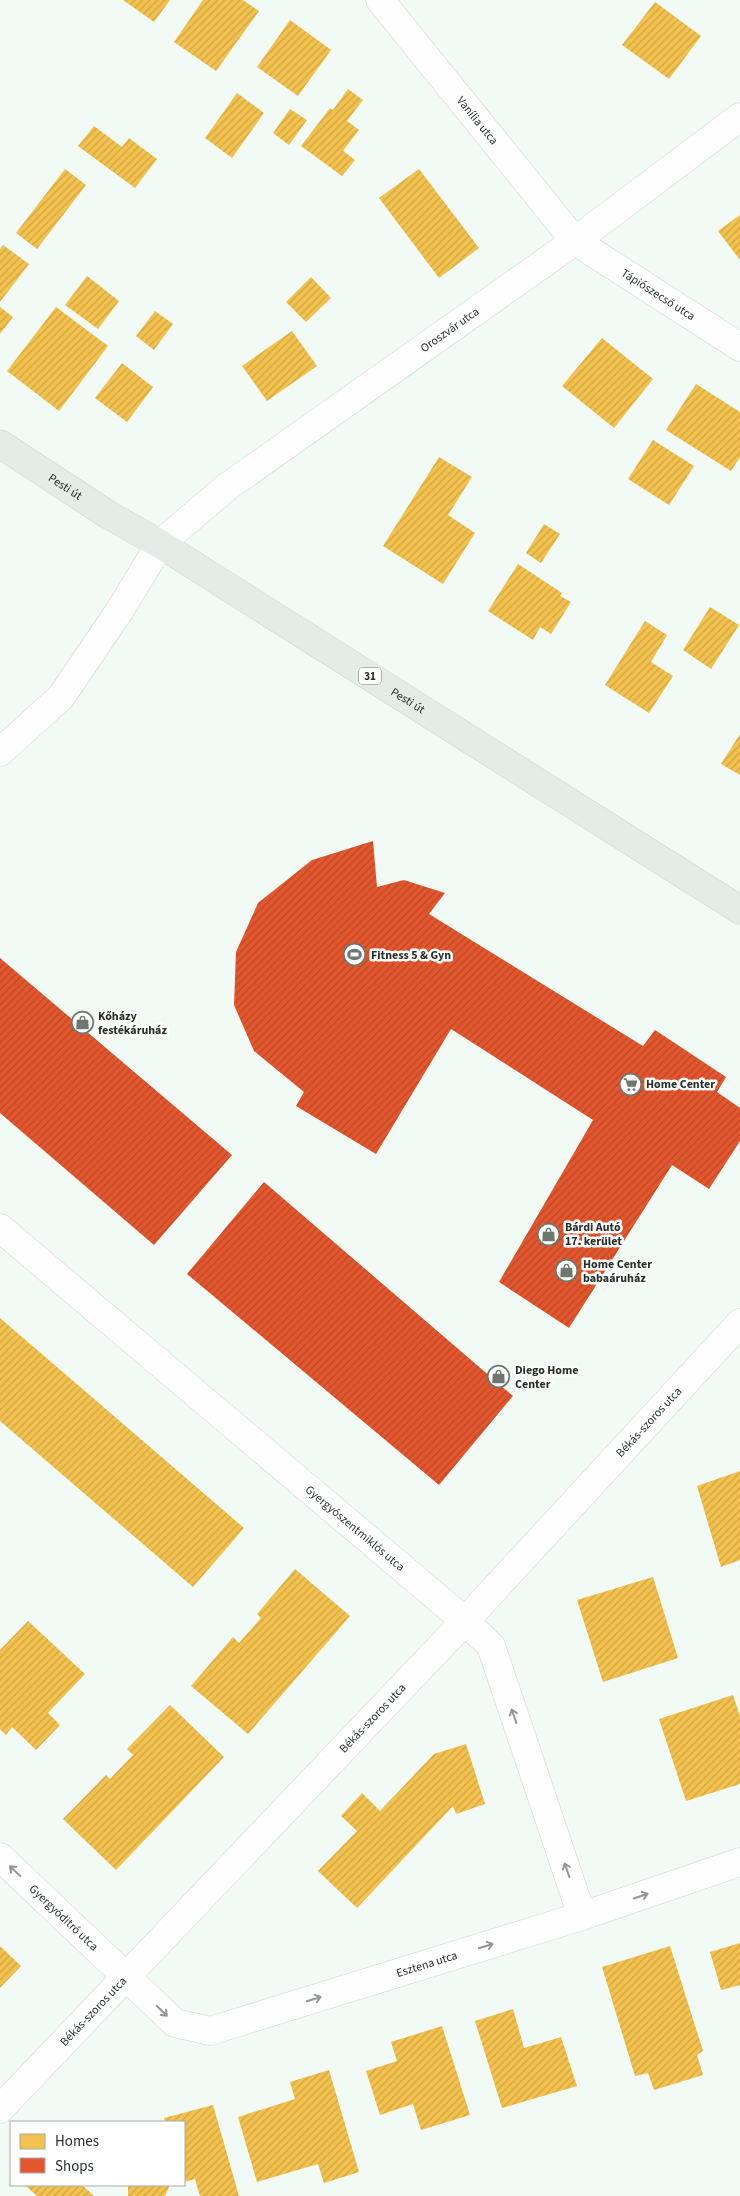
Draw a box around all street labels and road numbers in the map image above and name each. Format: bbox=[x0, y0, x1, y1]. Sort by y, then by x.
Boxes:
street label: Vanília utca bbox=[452, 93, 502, 149]
street label: Tápiószecső utca bbox=[618, 265, 698, 325]
street label: Oroszvár utca bbox=[417, 303, 483, 357]
street label: Pesti út bbox=[45, 470, 85, 504]
road number: 31 bbox=[359, 668, 381, 684]
street label: Pesti út bbox=[387, 684, 428, 718]
street label: Békás-szoros utca bbox=[612, 1383, 686, 1461]
street label: Gyergyószentmiklós utca bbox=[301, 1482, 408, 1576]
street label: Békás-szoros utca bbox=[336, 1680, 410, 1757]
street label: Gyergyóditró utca bbox=[25, 1881, 102, 1955]
street label: Esztena utca bbox=[394, 1947, 460, 1982]
street label: Békás-szoros utca bbox=[56, 1973, 131, 2050]

